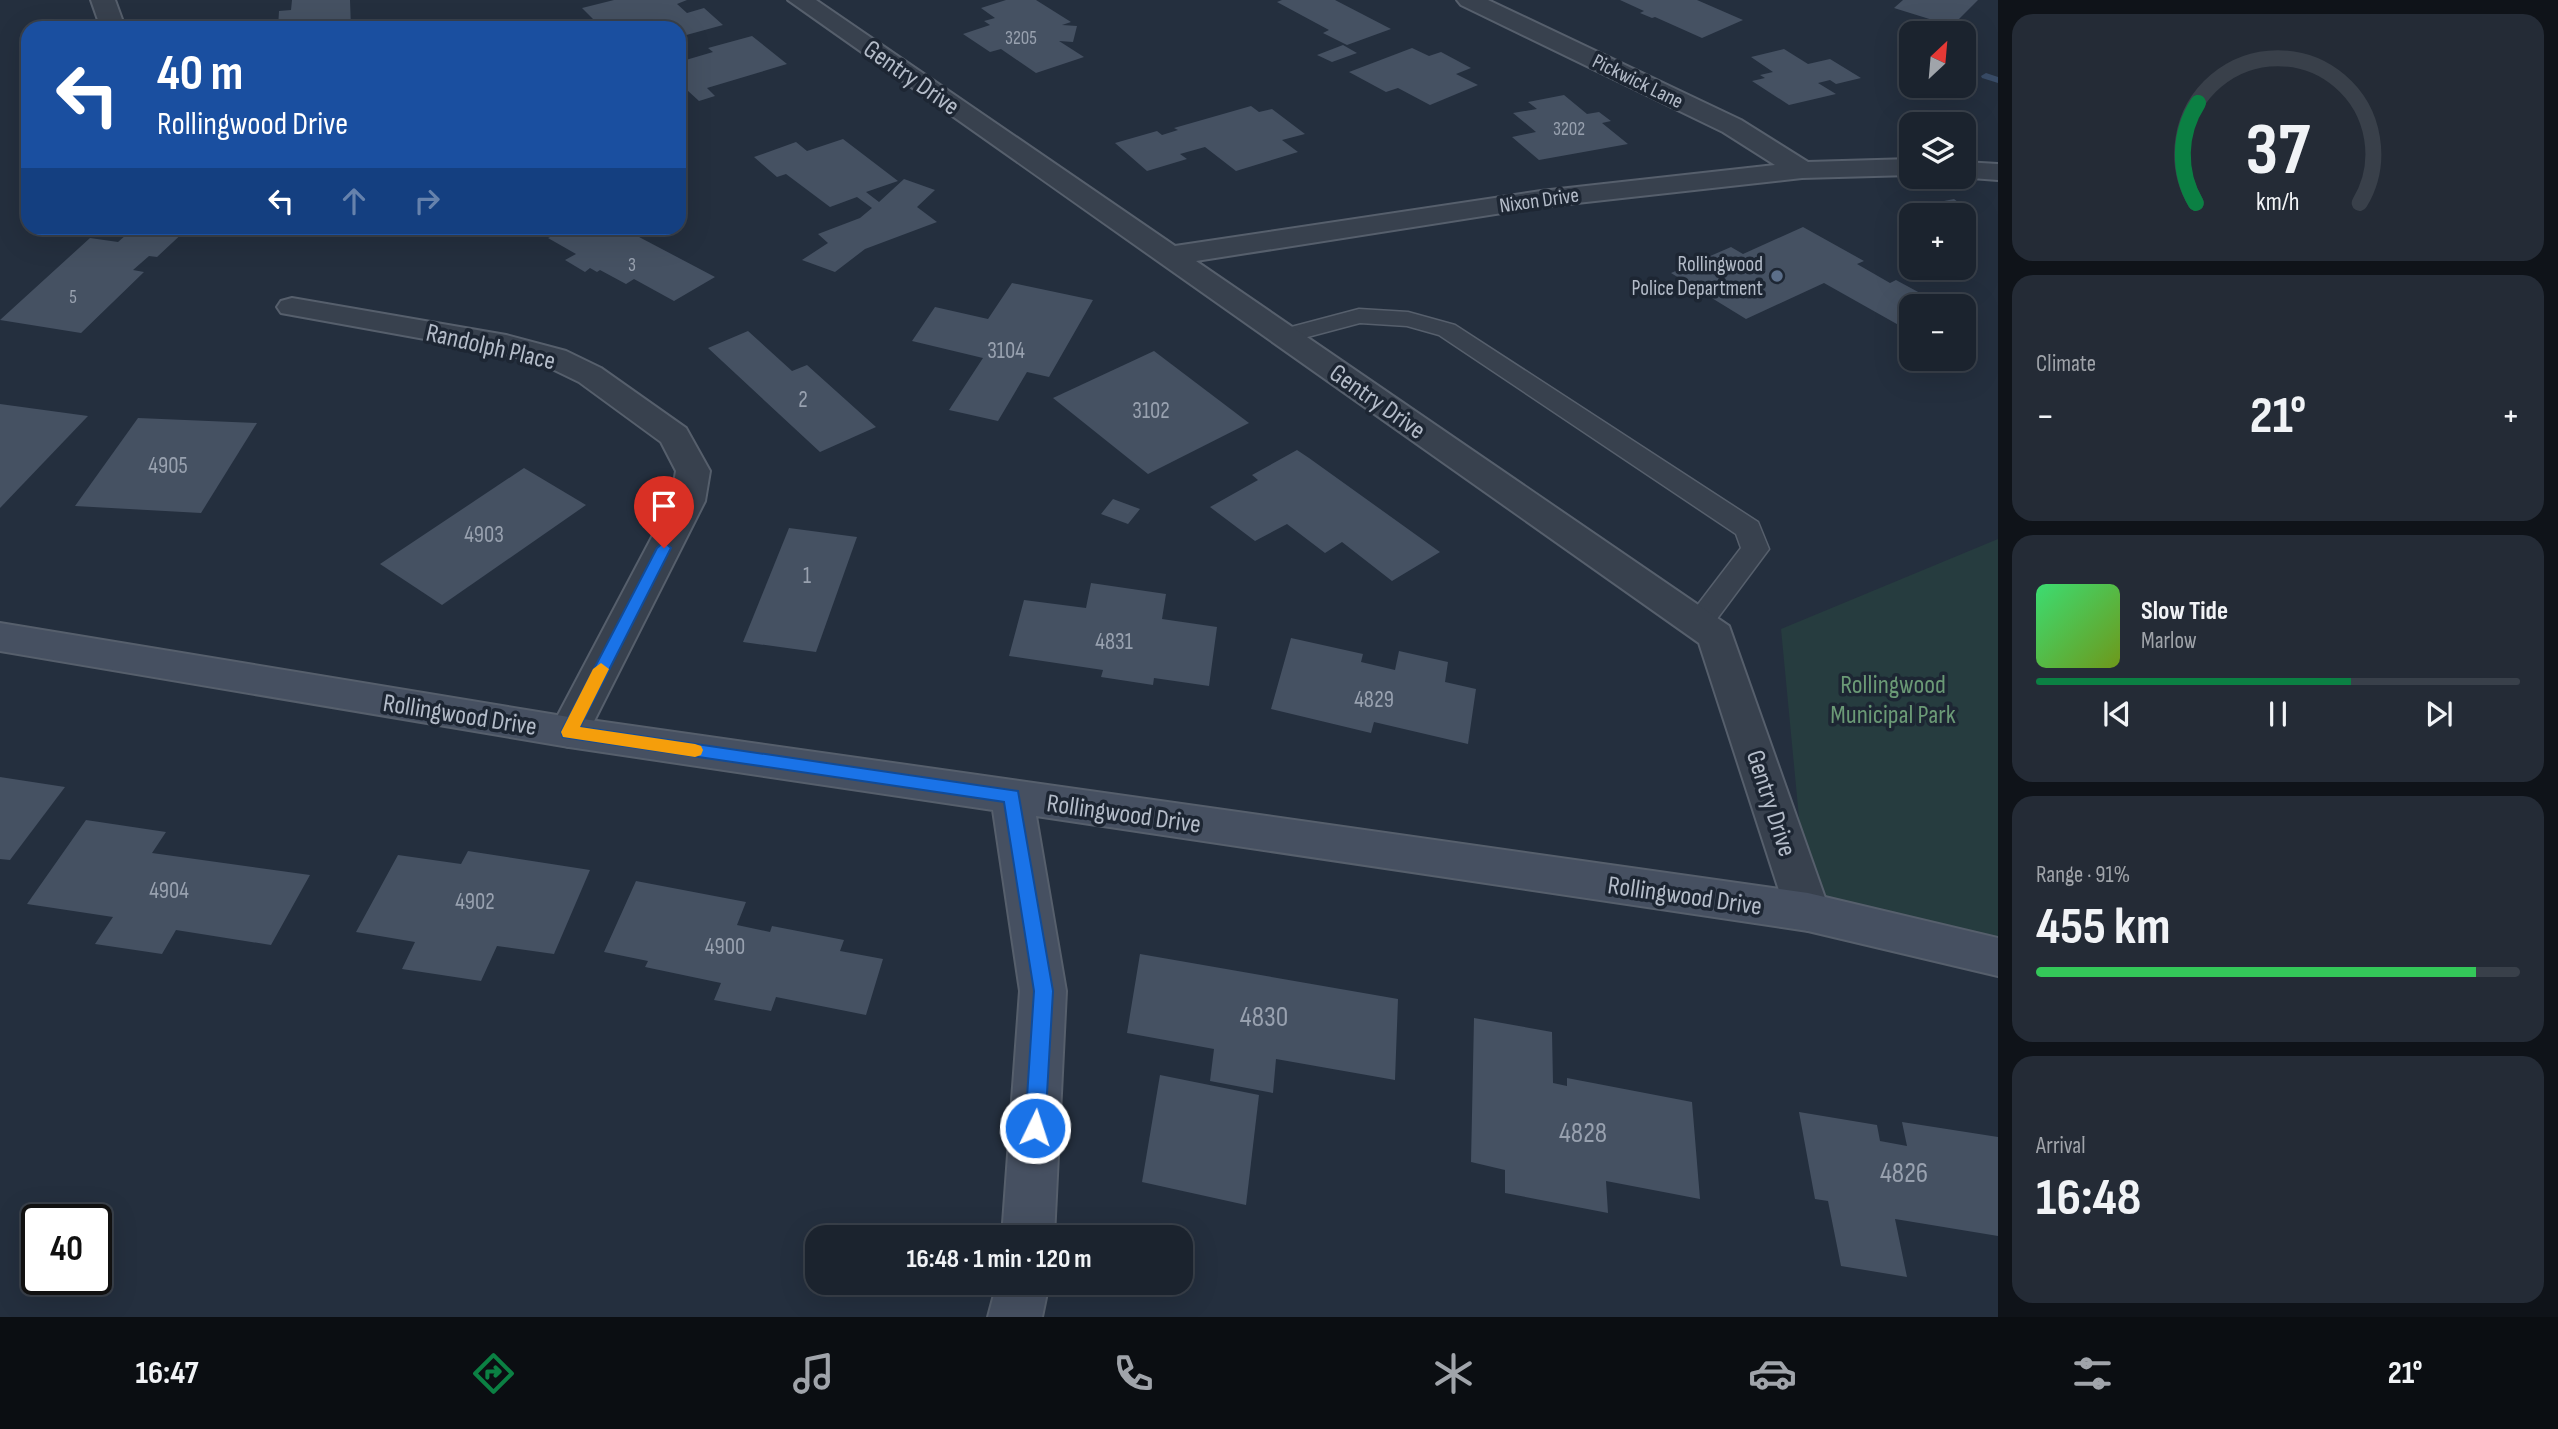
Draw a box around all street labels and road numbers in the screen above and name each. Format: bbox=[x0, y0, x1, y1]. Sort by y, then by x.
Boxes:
street label: Gentry Drive bbox=[857, 34, 965, 122]
street label: Pickwick Lane bbox=[1588, 49, 1687, 114]
street label: Nixon Drive bbox=[1498, 183, 1580, 218]
street label: Randolph Place bbox=[423, 318, 558, 377]
street label: Gentry Drive bbox=[1323, 358, 1431, 446]
street label: Rollingwood Drive bbox=[381, 688, 539, 743]
street label: Gentry Drive bbox=[1739, 746, 1802, 861]
street label: Rollingwood Drive bbox=[1045, 788, 1203, 841]
street label: Rollingwood Drive bbox=[1606, 870, 1764, 923]

